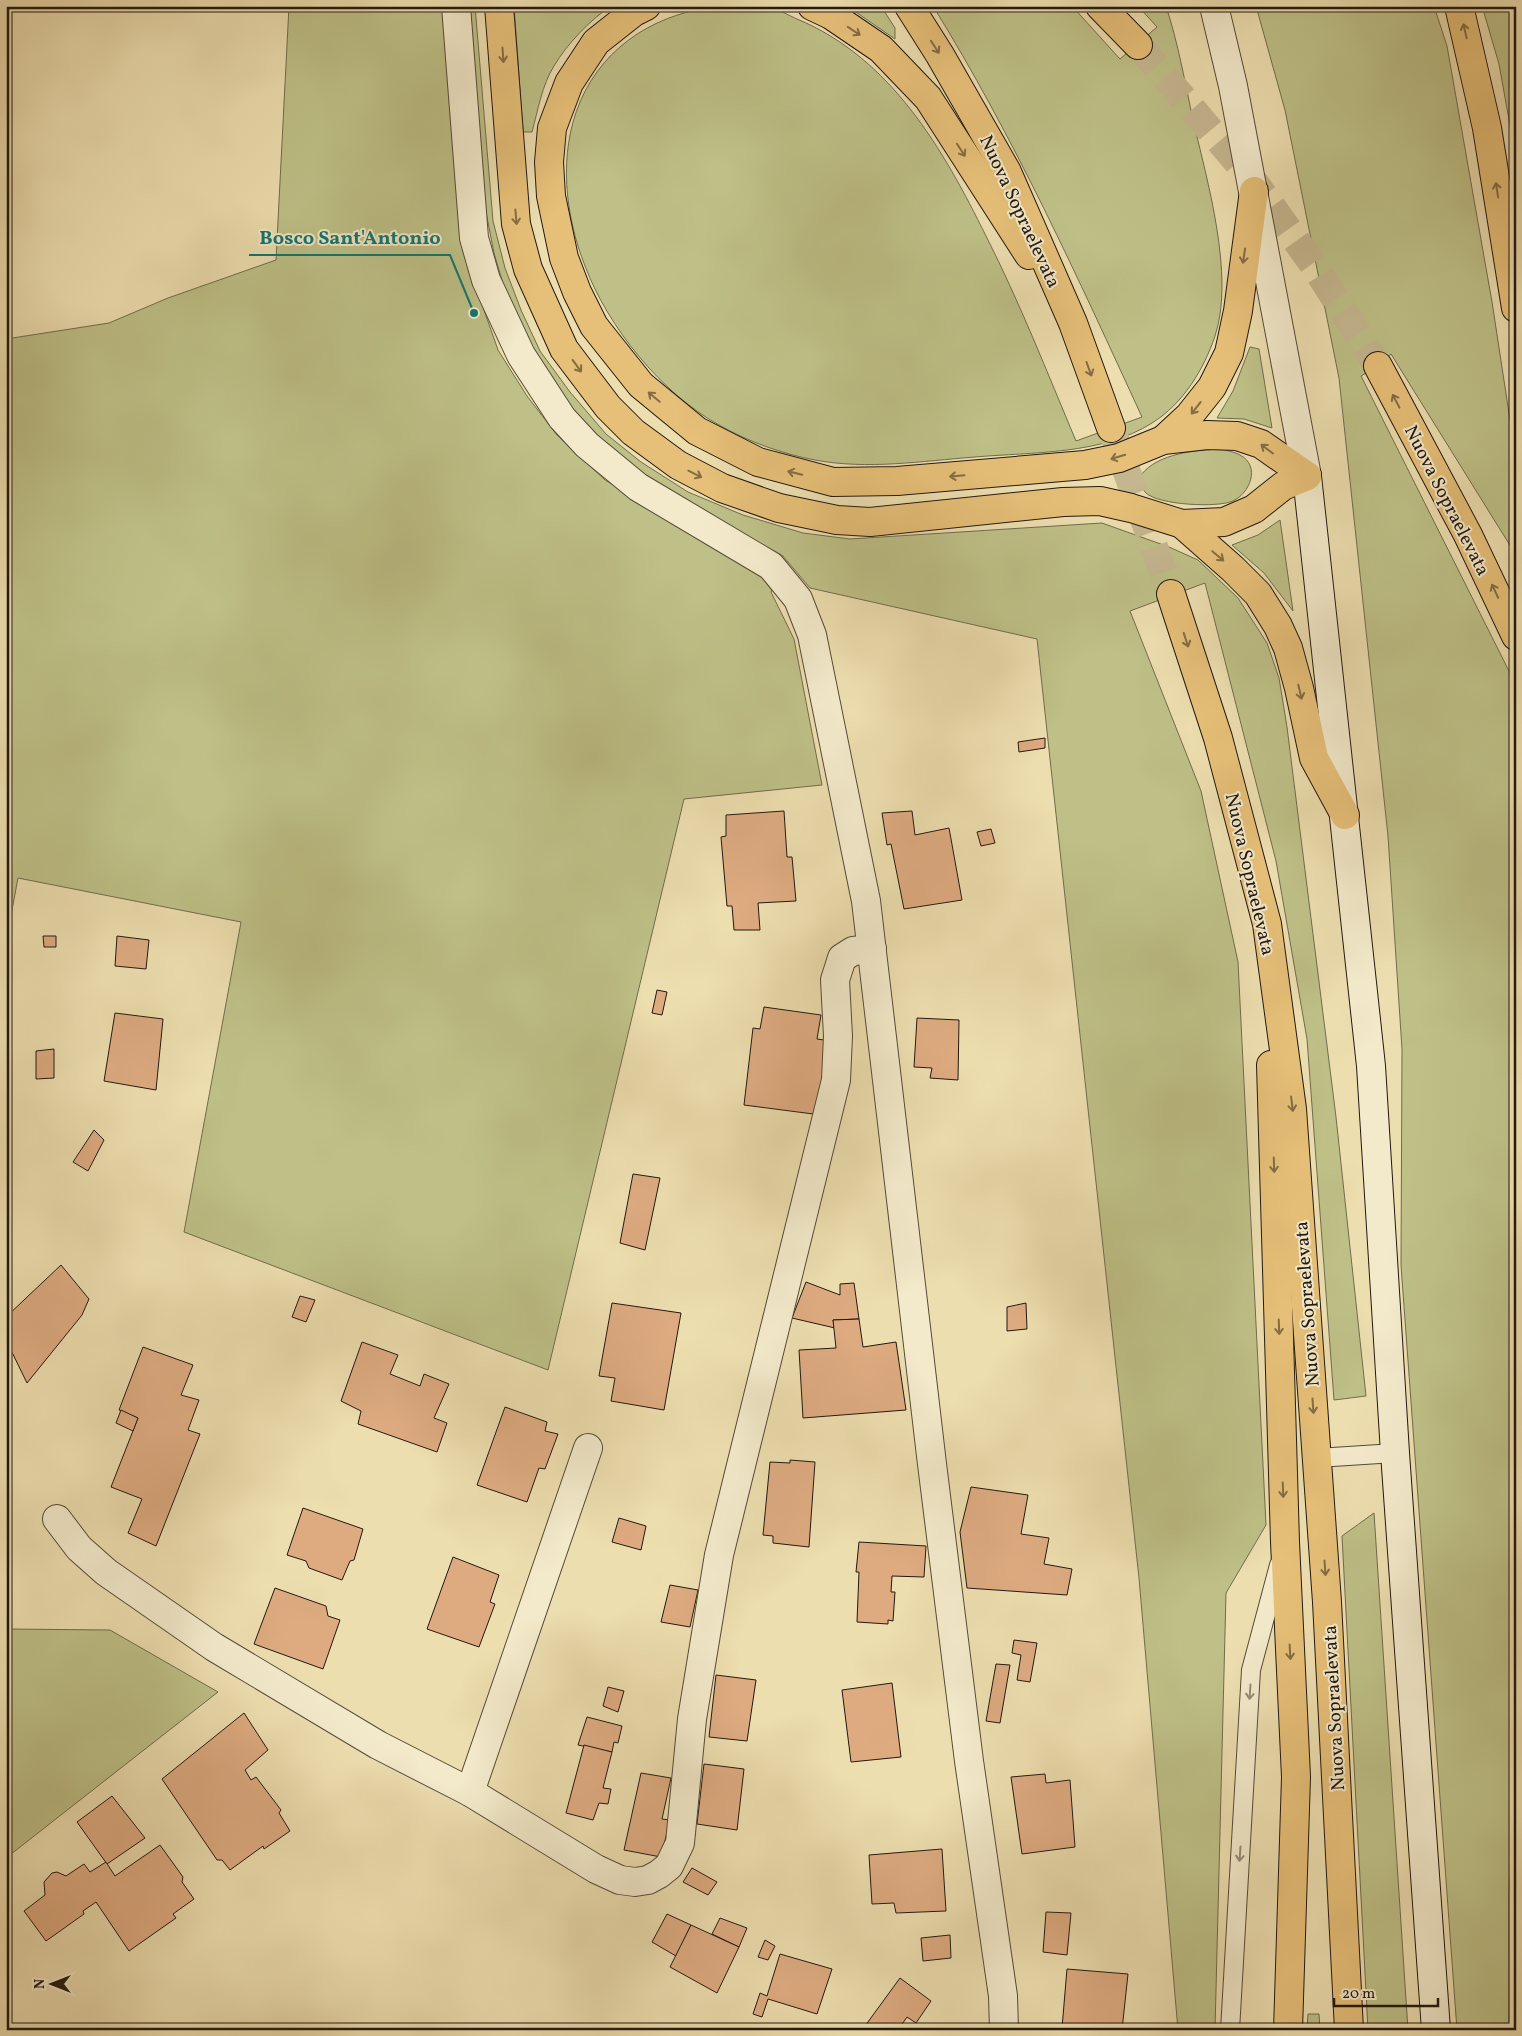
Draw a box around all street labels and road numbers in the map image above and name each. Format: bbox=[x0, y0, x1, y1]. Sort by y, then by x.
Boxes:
street label: Nuova Sopraelevata bbox=[972, 131, 1066, 292]
street label: Nuova Sopraelevata bbox=[1397, 421, 1495, 581]
street label: Nuova Sopraelevata bbox=[1218, 791, 1280, 958]
street label: Nuova Sopraelevata bbox=[1289, 1220, 1327, 1387]
street label: Nuova Sopraelevata bbox=[1318, 1624, 1352, 1791]

